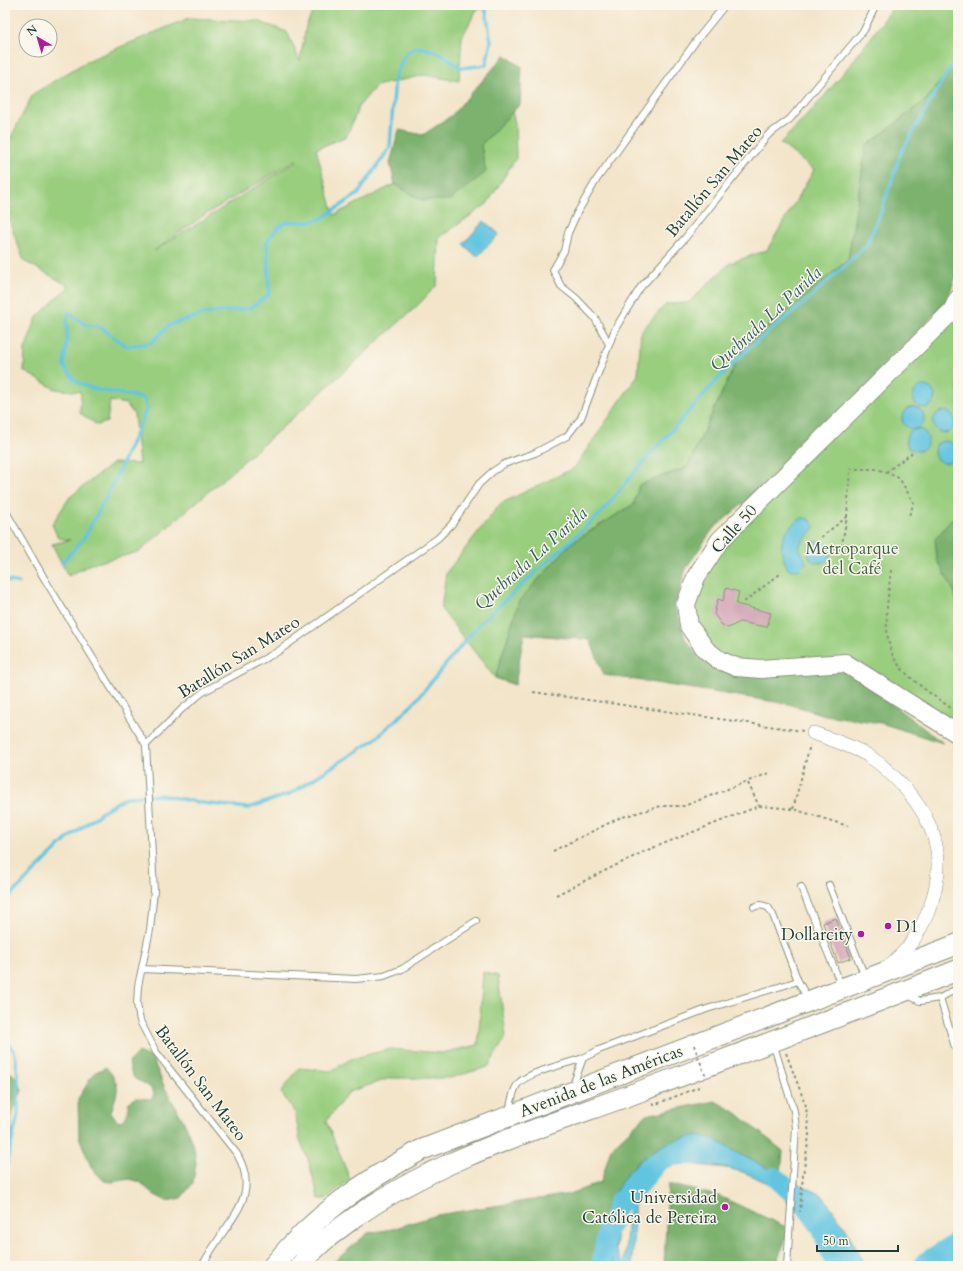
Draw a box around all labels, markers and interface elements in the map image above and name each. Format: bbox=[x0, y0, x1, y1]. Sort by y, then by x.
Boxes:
north arrow bbox=[18, 18, 58, 58]
text: N bbox=[24, 21, 41, 39]
street label: Batallón San Mateo bbox=[660, 120, 768, 242]
water label: Quebrada La Parida bbox=[705, 261, 827, 377]
street label: Calle 50 bbox=[706, 499, 762, 559]
water label: Quebrada La Parida bbox=[469, 501, 593, 617]
park label: Metroparque del Café bbox=[805, 537, 899, 580]
street label: Batallón San Mateo bbox=[174, 610, 304, 704]
place label: D1 bbox=[896, 915, 919, 938]
marker: D1 bbox=[883, 921, 893, 931]
place label: Dollarcity bbox=[781, 923, 853, 946]
marker: Dollarcity bbox=[856, 929, 866, 939]
street label: Batallón San Mateo bbox=[150, 1020, 252, 1146]
street label: Avenida de las Américas bbox=[516, 1039, 686, 1123]
place label: Universidad Católica de Pereira bbox=[582, 1186, 718, 1229]
marker: Universidad Católica de Pereira bbox=[720, 1202, 730, 1212]
scale bar bbox=[817, 1227, 898, 1253]
text: 50 m bbox=[823, 1233, 850, 1249]

